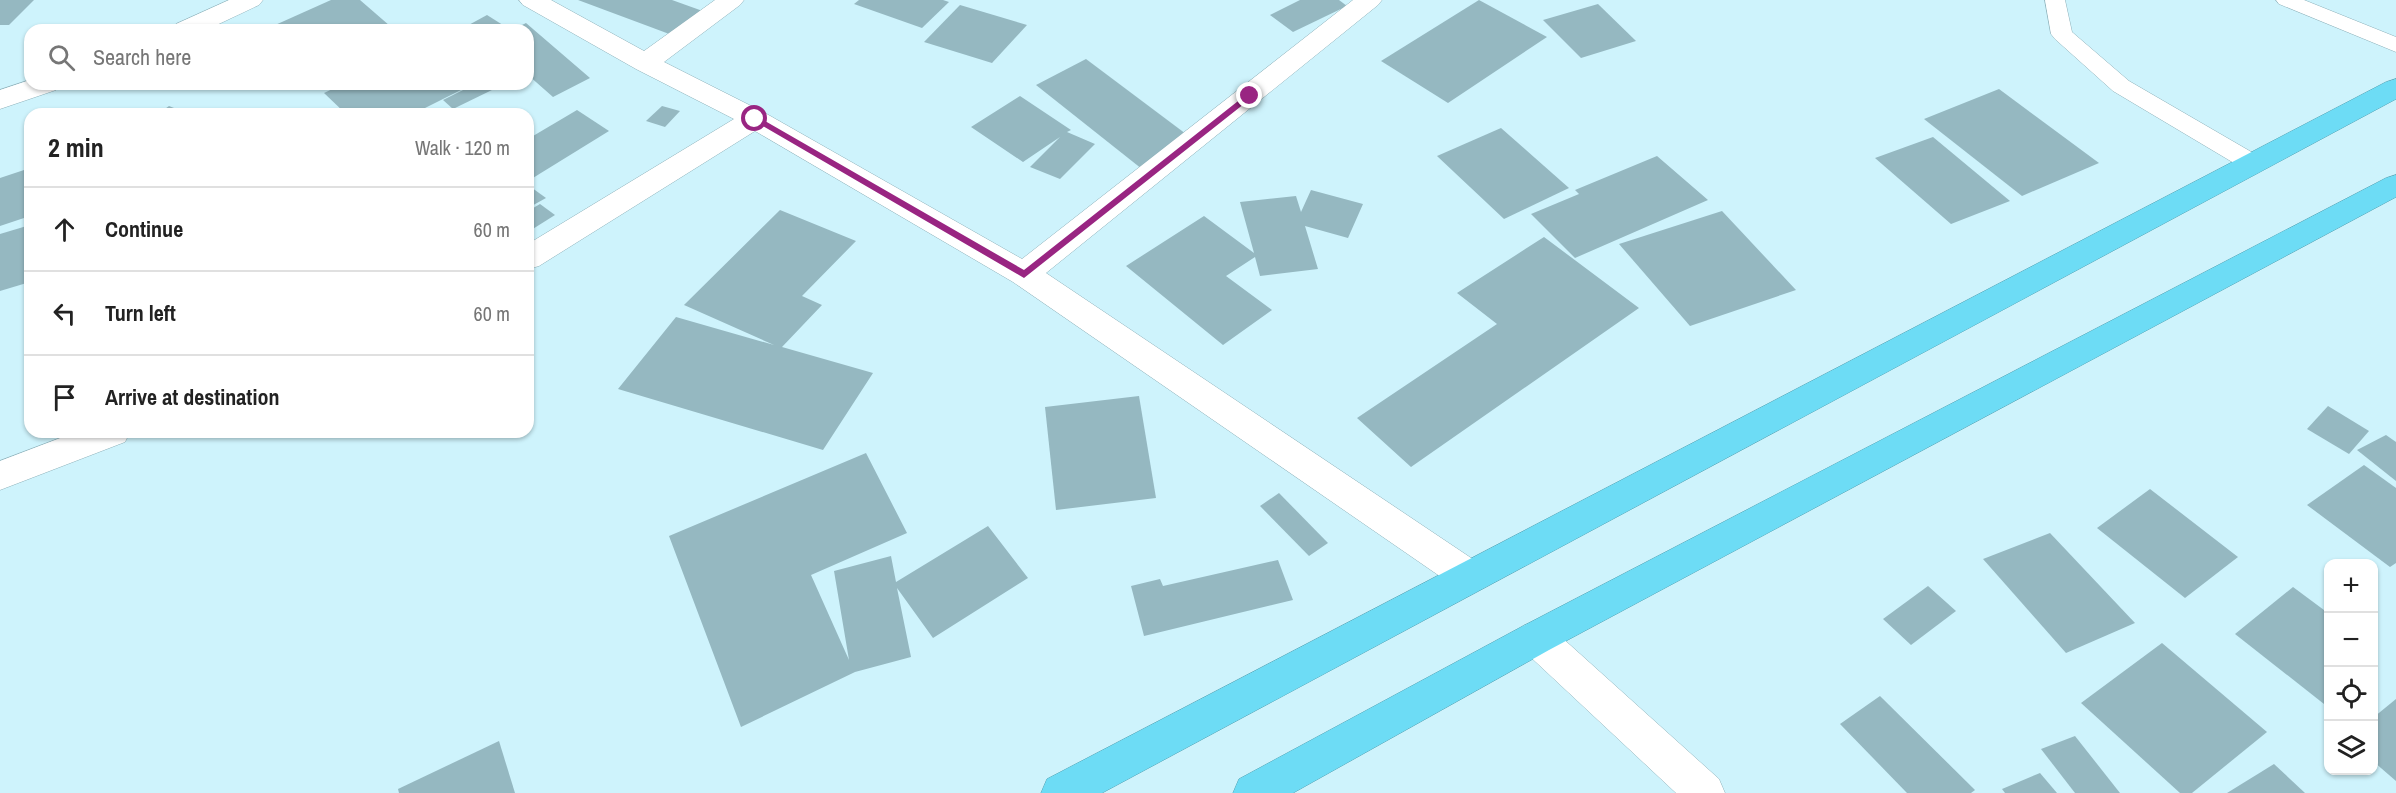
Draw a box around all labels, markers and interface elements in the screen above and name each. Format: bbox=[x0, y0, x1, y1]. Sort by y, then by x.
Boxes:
search box bbox=[24, 24, 534, 90]
icon: search bbox=[45, 41, 78, 74]
text: Search here bbox=[93, 42, 191, 72]
route end bbox=[1236, 82, 1262, 108]
route start bbox=[741, 105, 767, 131]
text: 2 min bbox=[48, 130, 104, 165]
text: Walk · 120 m bbox=[415, 134, 510, 161]
icon: ahead bbox=[48, 213, 81, 246]
text: Continue bbox=[105, 214, 183, 244]
text: 60 m bbox=[474, 216, 510, 243]
icon: left bbox=[48, 297, 81, 330]
text: Turn left bbox=[105, 298, 176, 328]
text: 60 m bbox=[474, 300, 510, 327]
icon: arrive bbox=[48, 381, 81, 414]
text: Arrive at destination bbox=[105, 382, 279, 412]
map controls bbox=[2324, 559, 2378, 775]
button: + bbox=[2324, 559, 2378, 613]
button: − bbox=[2324, 613, 2378, 667]
button: locate bbox=[2324, 667, 2378, 721]
button: layers bbox=[2324, 721, 2378, 775]

